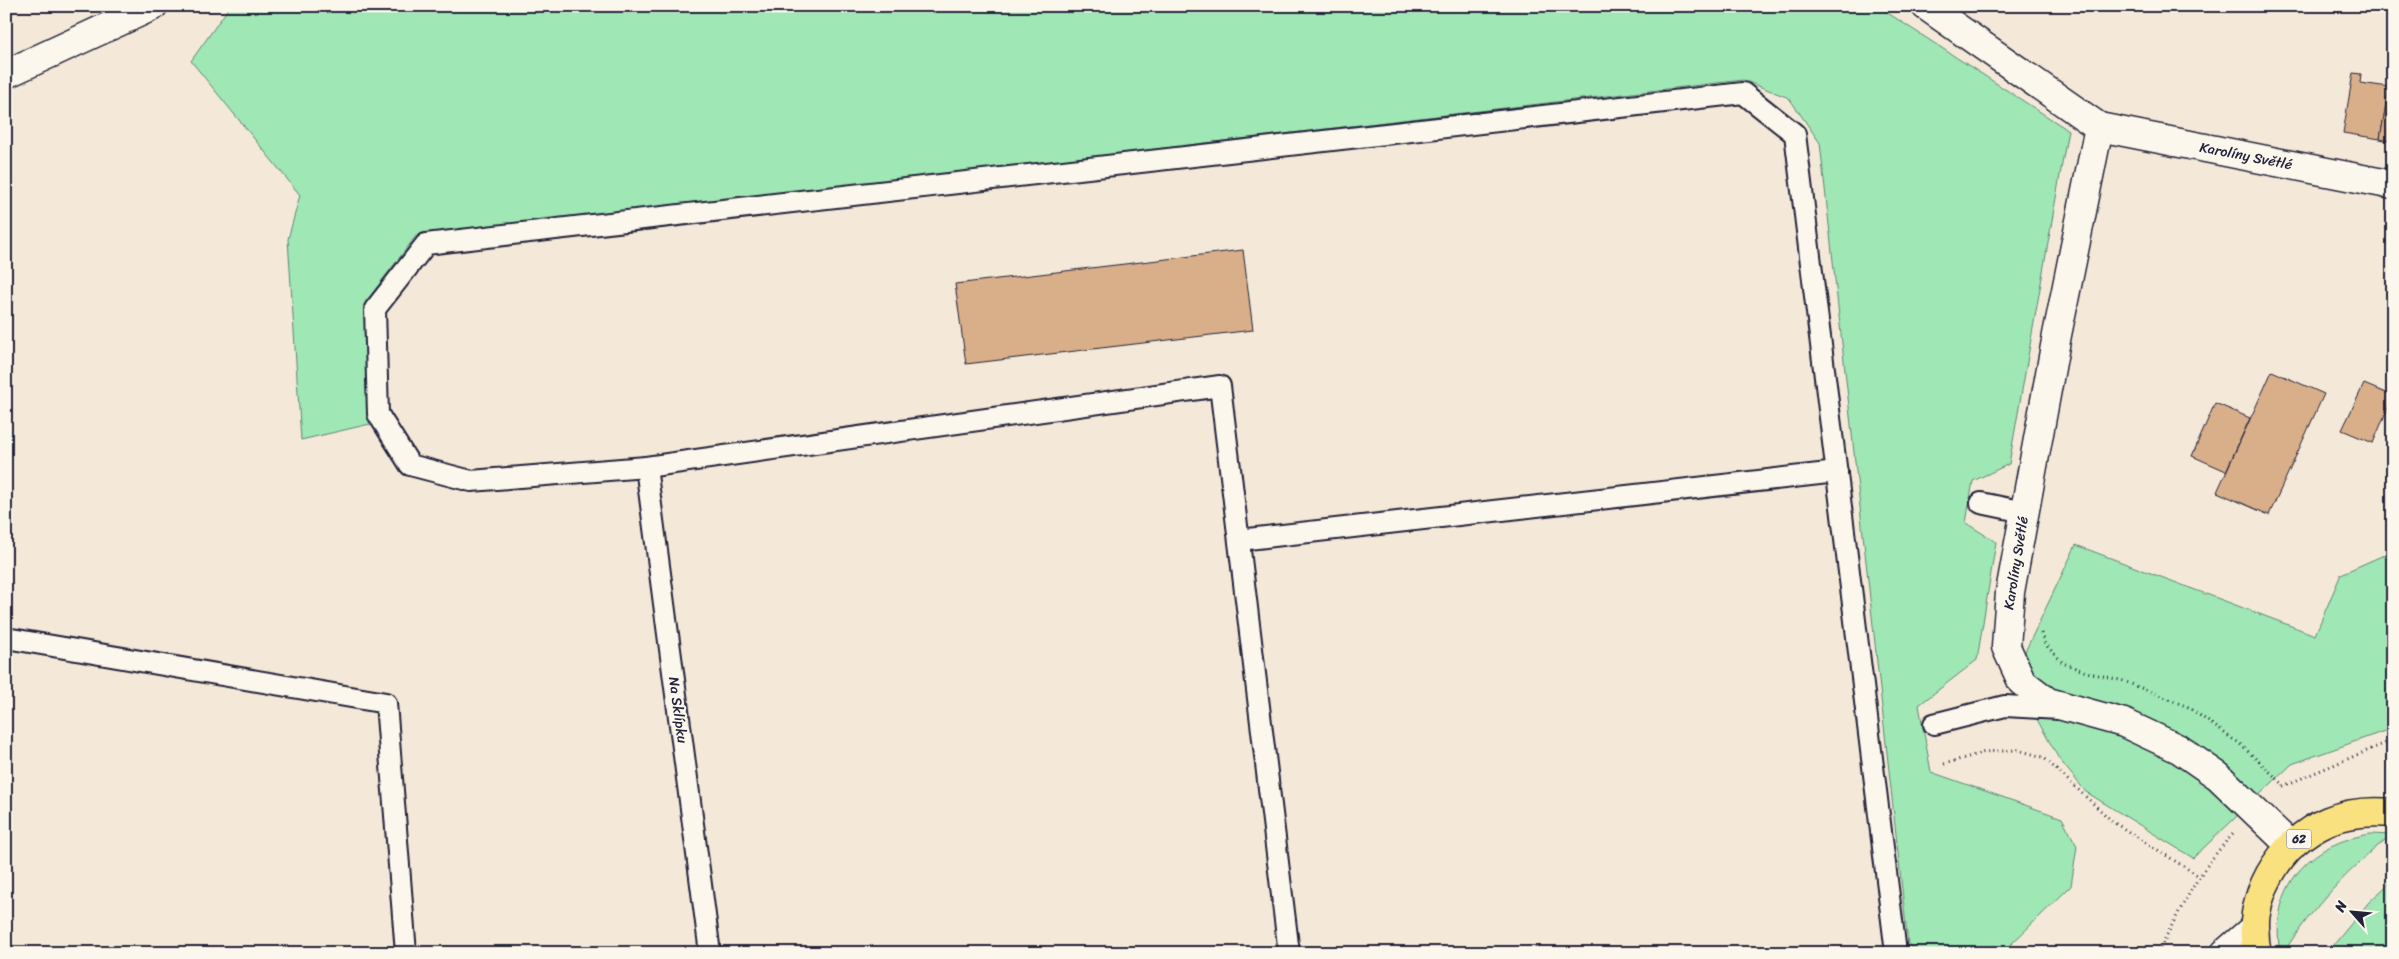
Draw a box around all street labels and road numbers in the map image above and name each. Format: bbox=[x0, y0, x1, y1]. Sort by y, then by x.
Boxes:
street label: Karolíny Světlé bbox=[2197, 135, 2295, 177]
street label: Karolíny Světlé bbox=[1996, 515, 2036, 611]
street label: Na Sklípku bbox=[661, 675, 695, 745]
road number: 62 bbox=[2286, 830, 2312, 849]

